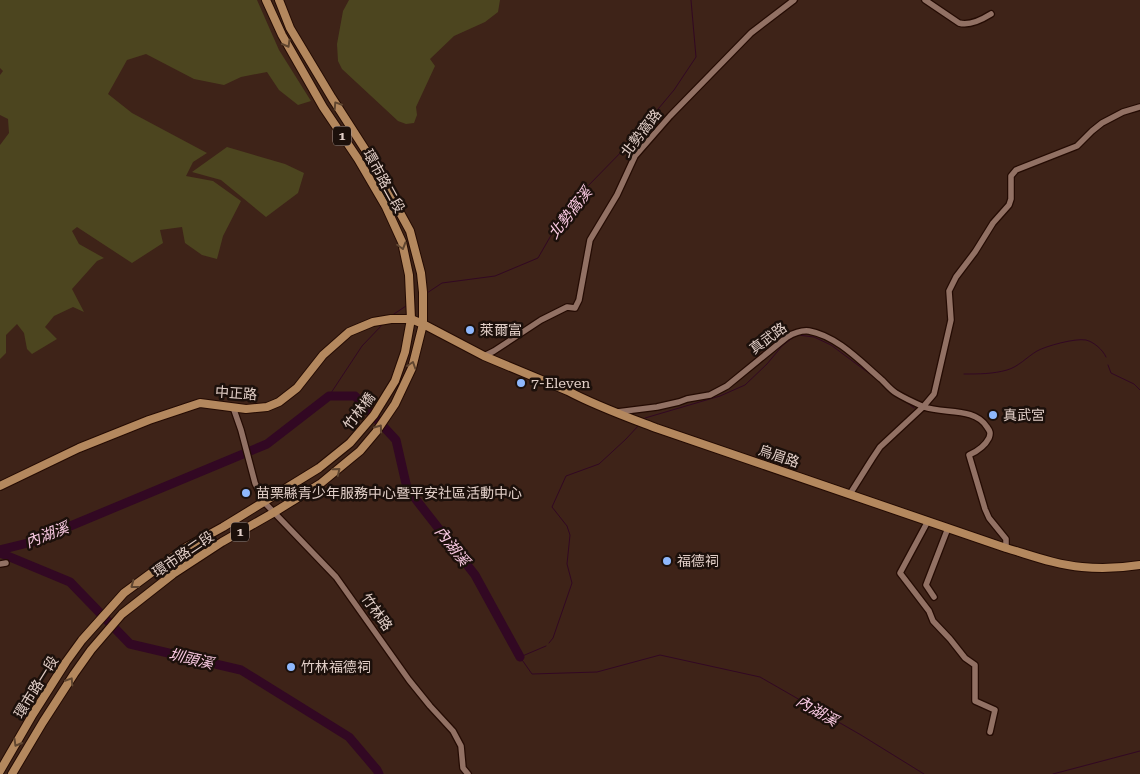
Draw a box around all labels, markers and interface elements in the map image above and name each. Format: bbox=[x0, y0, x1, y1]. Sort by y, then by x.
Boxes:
one-way arrow bbox=[281, 39, 291, 48]
one-way arrow bbox=[334, 102, 343, 111]
street label: 北勢窩路 bbox=[617, 106, 665, 160]
road number: 1 bbox=[333, 126, 351, 146]
street label: 環市路二段 bbox=[360, 147, 408, 215]
water label: 北勢窩溪 bbox=[544, 182, 597, 242]
one-way arrow bbox=[396, 241, 406, 249]
street label: 真武路 bbox=[746, 319, 790, 357]
place label: 萊爾富 bbox=[480, 322, 522, 338]
marker: 萊爾富 bbox=[464, 324, 476, 336]
one-way arrow bbox=[407, 361, 417, 370]
place label: 7-Eleven bbox=[531, 375, 590, 391]
marker: 7-Eleven bbox=[515, 377, 527, 389]
street label: 中正路 bbox=[214, 384, 258, 402]
street label: 竹林橋 bbox=[340, 389, 378, 433]
place label: 真武宮 bbox=[1003, 407, 1045, 423]
marker: 真武宮 bbox=[987, 409, 999, 421]
one-way arrow bbox=[373, 425, 381, 434]
street label: 烏眉路 bbox=[757, 442, 801, 470]
one-way arrow bbox=[331, 467, 340, 476]
place label: 苗栗縣青少年服務中心暨平安社區活動中心 bbox=[256, 485, 522, 501]
marker: 苗栗縣青少年服務中心暨平安社區活動中心 bbox=[240, 487, 252, 499]
water label: 內湖溪 bbox=[23, 518, 73, 551]
road number: 1 bbox=[231, 522, 249, 542]
water label: 內湖溪 bbox=[431, 523, 474, 571]
street label: 環市路二段 bbox=[150, 528, 216, 580]
place label: 福德祠 bbox=[677, 553, 719, 569]
marker: 福德祠 bbox=[661, 555, 673, 567]
one-way arrow bbox=[130, 579, 140, 588]
street label: 竹林路 bbox=[358, 590, 396, 634]
water label: 圳頭溪 bbox=[167, 645, 217, 673]
street label: 環市路一段 bbox=[11, 653, 61, 721]
place label: 竹林福德祠 bbox=[301, 659, 371, 675]
marker: 竹林福德祠 bbox=[285, 661, 297, 673]
one-way arrow bbox=[63, 677, 73, 686]
water label: 內湖溪 bbox=[793, 692, 843, 731]
one-way arrow bbox=[13, 737, 23, 746]

